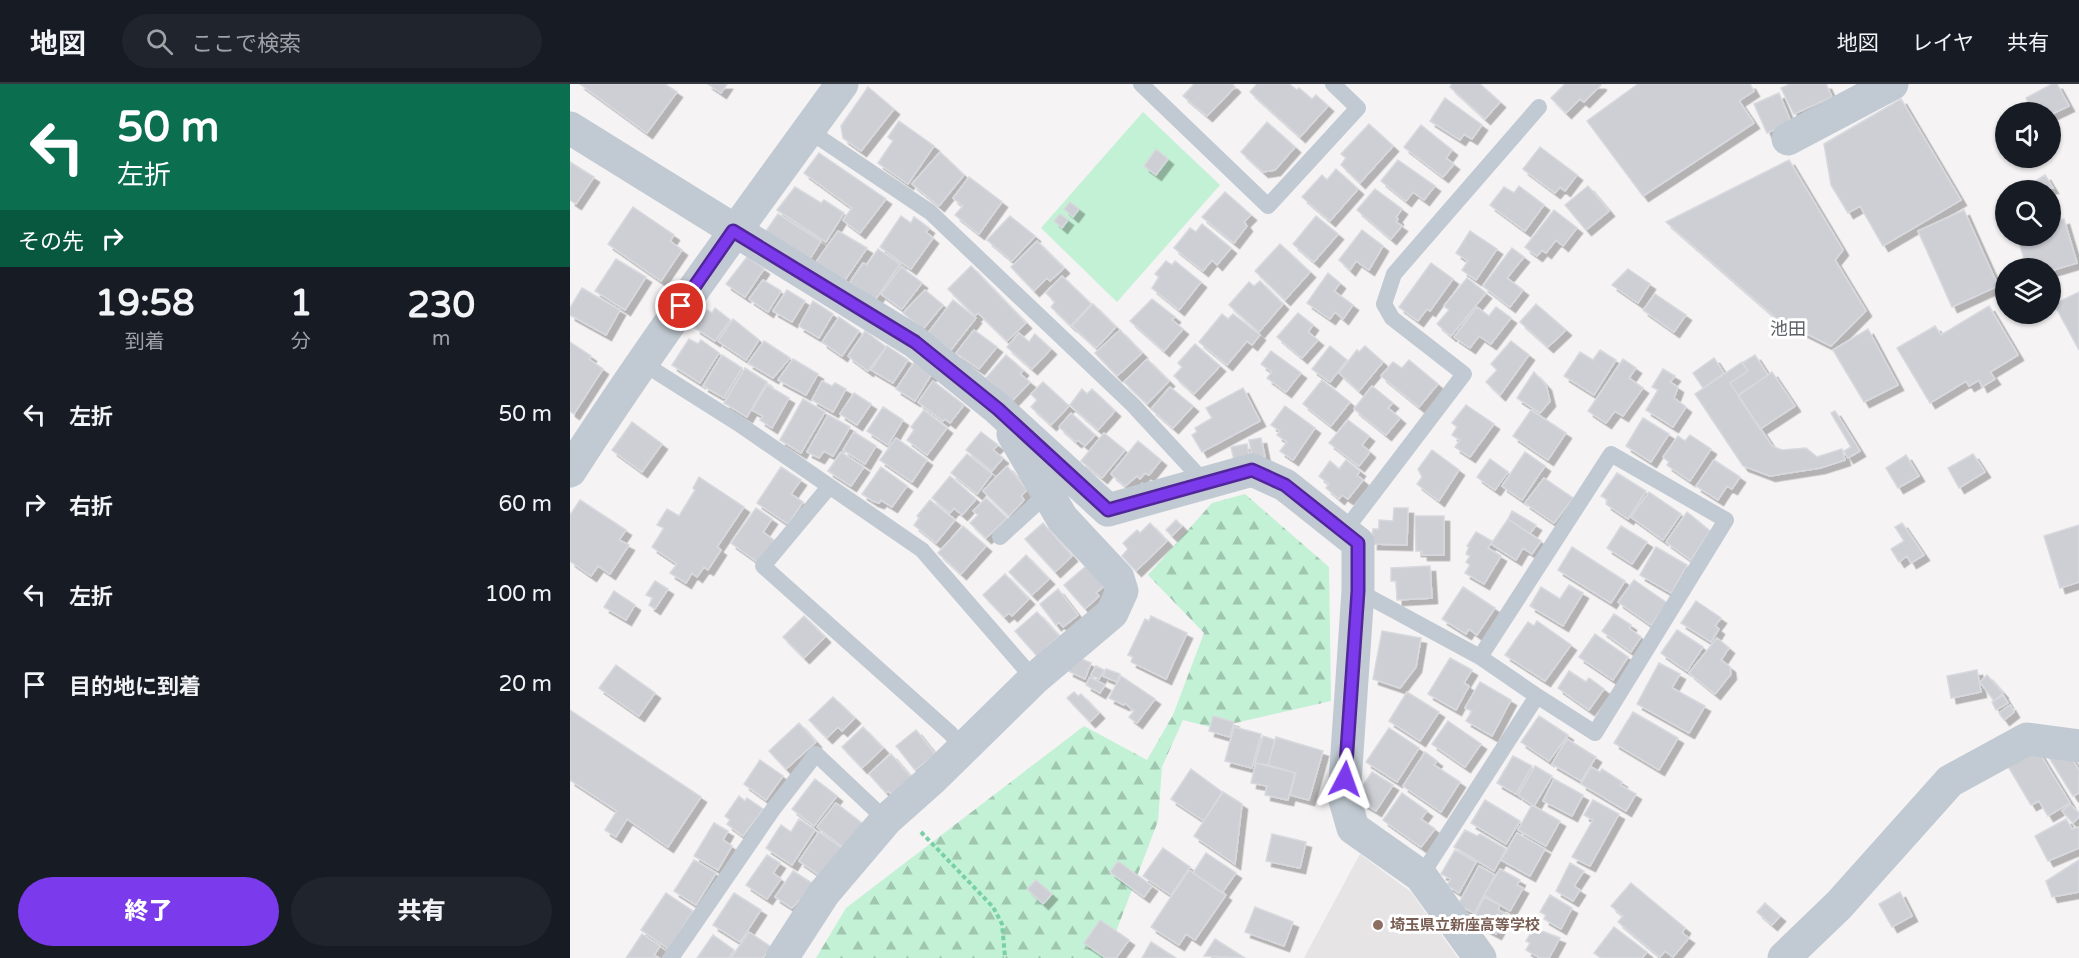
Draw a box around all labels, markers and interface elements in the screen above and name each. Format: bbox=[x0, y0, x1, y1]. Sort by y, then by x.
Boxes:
search box bbox=[122, 14, 542, 68]
icon: search bbox=[143, 25, 176, 58]
text: 地図 bbox=[30, 27, 86, 61]
text: ここで検索 bbox=[191, 31, 301, 57]
text: 地図 bbox=[1837, 31, 1879, 56]
text: レイヤ bbox=[1912, 31, 1974, 56]
text: 共有 bbox=[2007, 31, 2049, 56]
text: 50 m bbox=[117, 102, 219, 153]
map controls bbox=[1995, 102, 2061, 324]
button: sound bbox=[1995, 102, 2061, 168]
icon: left bbox=[18, 108, 96, 186]
text: 左折 bbox=[117, 159, 171, 192]
button: search bbox=[1995, 180, 2061, 246]
icon: right bbox=[96, 222, 129, 255]
text: その先 bbox=[18, 229, 84, 255]
button: layers bbox=[1995, 258, 2061, 324]
pin bbox=[655, 280, 706, 331]
text: 19:58 bbox=[95, 282, 195, 325]
text: 1 bbox=[290, 282, 312, 325]
text: 230 bbox=[407, 284, 475, 327]
icon: arrive bbox=[664, 289, 697, 322]
district label: 池田 bbox=[1770, 318, 1806, 340]
text: m bbox=[432, 327, 450, 351]
text: 到着 bbox=[125, 330, 165, 354]
text: 分 bbox=[291, 330, 311, 354]
icon: left bbox=[18, 398, 51, 431]
text: 50 m bbox=[498, 401, 552, 427]
text: 左折 bbox=[69, 404, 113, 430]
icon: right bbox=[18, 488, 51, 521]
text: 60 m bbox=[498, 491, 552, 517]
text: 右折 bbox=[69, 494, 113, 520]
icon: left bbox=[18, 578, 51, 611]
text: 100 m bbox=[485, 581, 552, 607]
text: 左折 bbox=[69, 584, 113, 610]
icon: arrive bbox=[18, 668, 51, 701]
text: 20 m bbox=[498, 671, 552, 697]
text: 目的地に到着 bbox=[69, 674, 201, 700]
position arrow bbox=[1313, 747, 1377, 811]
button: 終了 bbox=[18, 877, 279, 946]
button: 共有 bbox=[291, 877, 552, 946]
place label: 埼玉県立新座高等学校 bbox=[1390, 916, 1540, 934]
marker: 埼玉県立新座高等学校 bbox=[1371, 918, 1385, 932]

